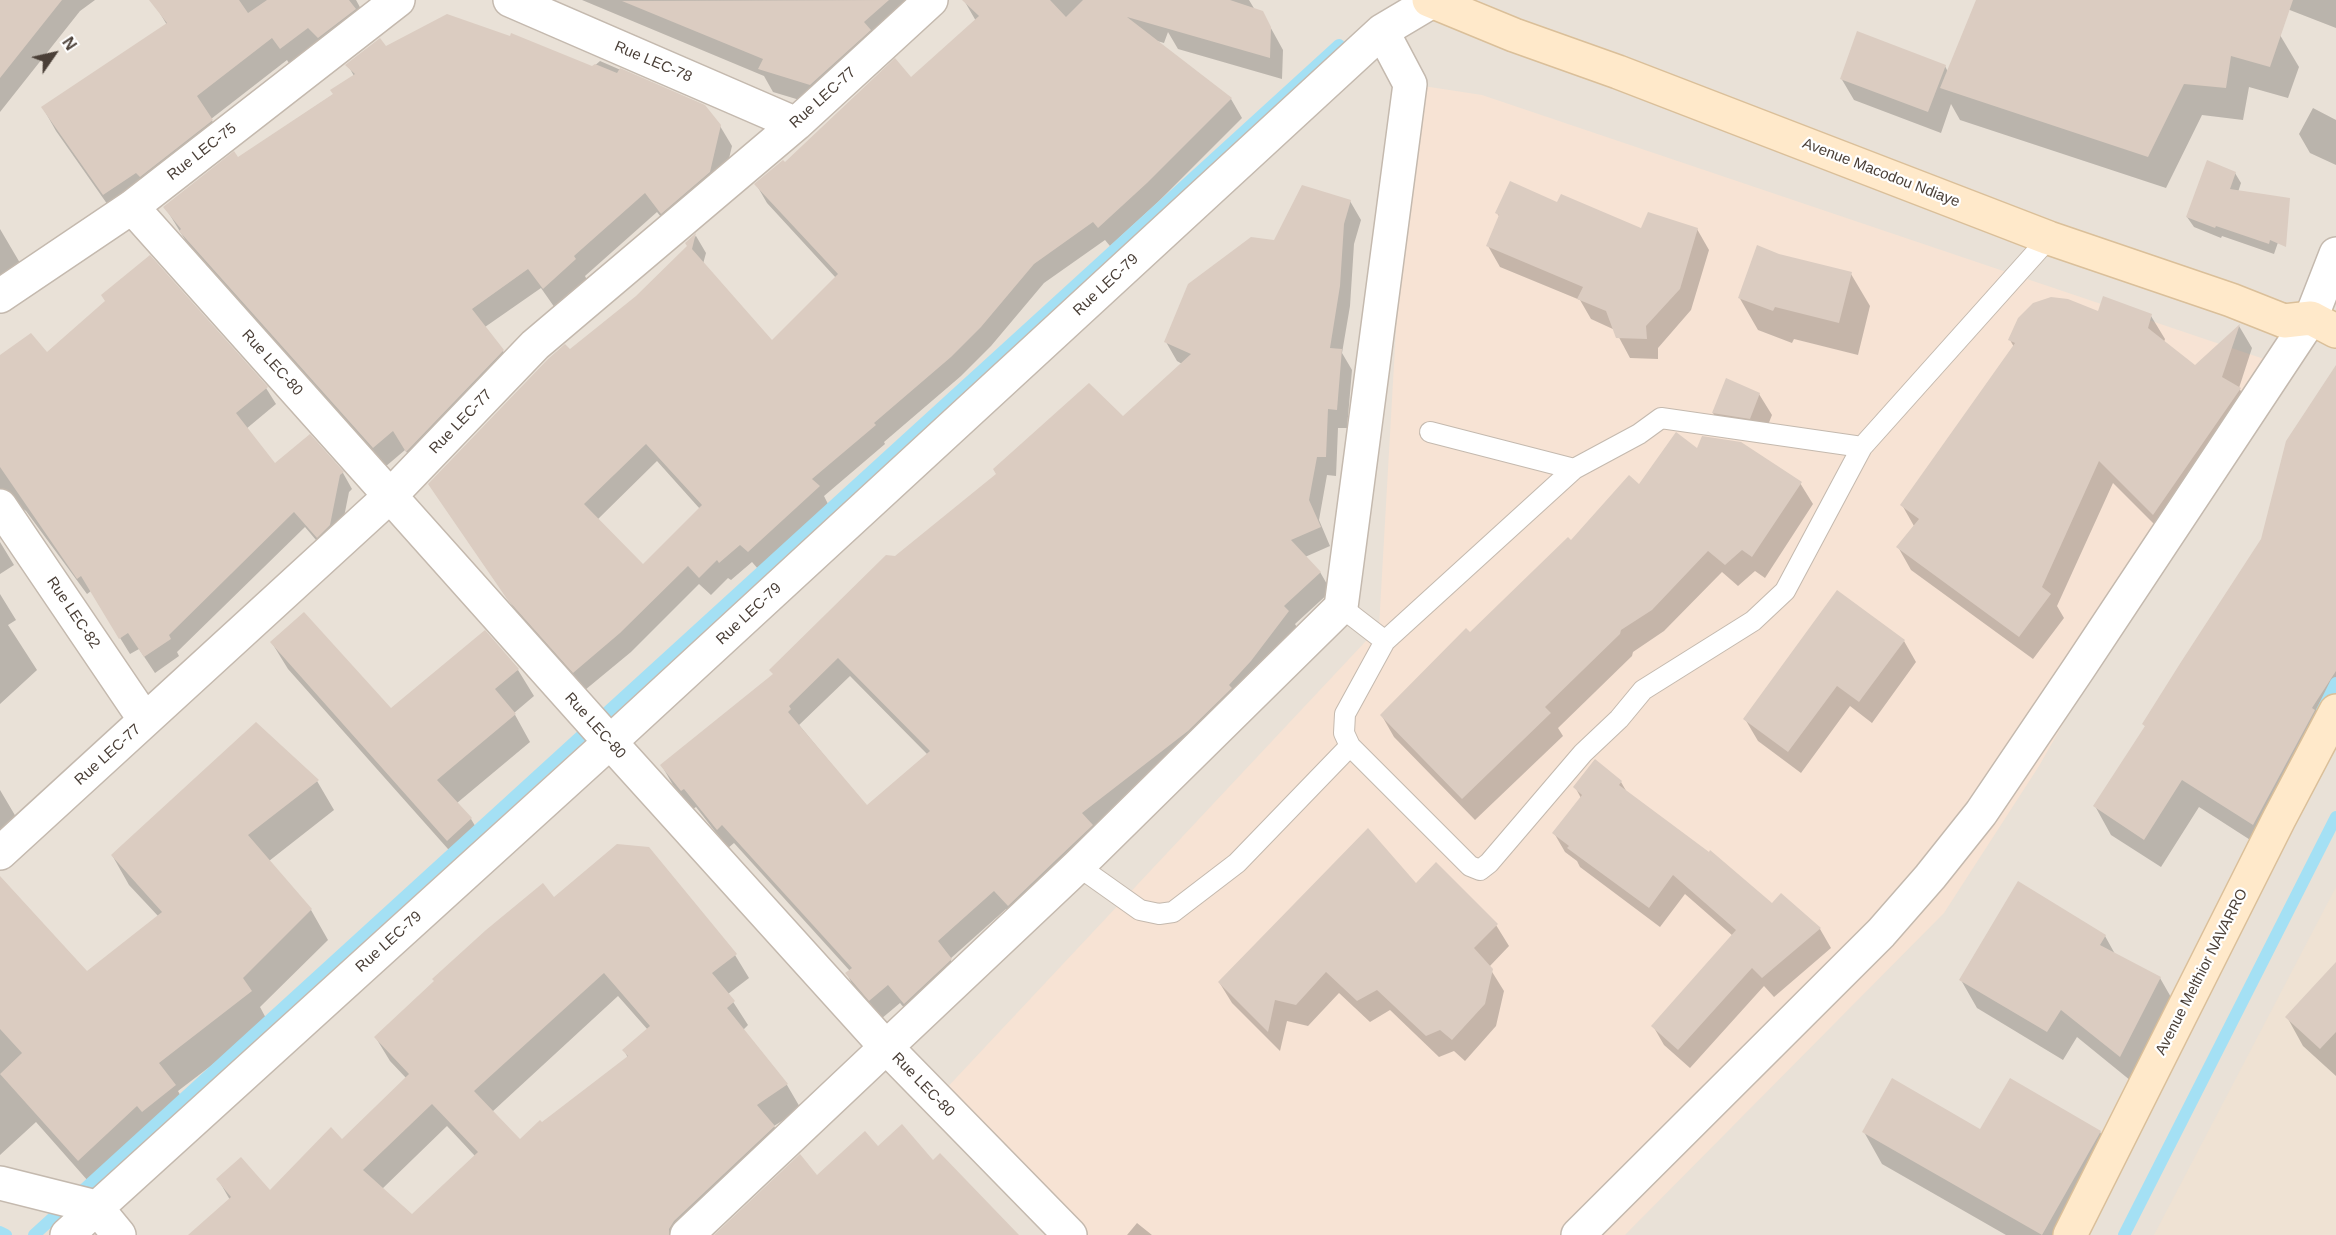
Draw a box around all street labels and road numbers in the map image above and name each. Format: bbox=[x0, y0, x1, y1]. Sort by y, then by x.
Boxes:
street label: Rue LEC-78 bbox=[611, 38, 695, 86]
street label: Rue LEC-77 bbox=[786, 64, 860, 132]
street label: Rue LEC-75 bbox=[164, 119, 240, 185]
street label: Avenue Macodou Ndiaye bbox=[1800, 135, 1962, 211]
street label: Rue LEC-79 bbox=[1070, 250, 1142, 320]
street label: Rue LEC-80 bbox=[238, 326, 306, 400]
street label: Rue LEC-77 bbox=[426, 386, 496, 458]
street label: Rue LEC-82 bbox=[42, 574, 104, 652]
street label: Rue LEC-79 bbox=[713, 579, 785, 649]
street label: Rue LEC-80 bbox=[561, 689, 629, 763]
street label: Rue LEC-77 bbox=[71, 721, 145, 789]
street label: Avenue Melthior NAVARRO bbox=[2152, 886, 2252, 1058]
street label: Rue LEC-79 bbox=[352, 908, 426, 976]
street label: Rue LEC-80 bbox=[888, 1049, 958, 1121]

